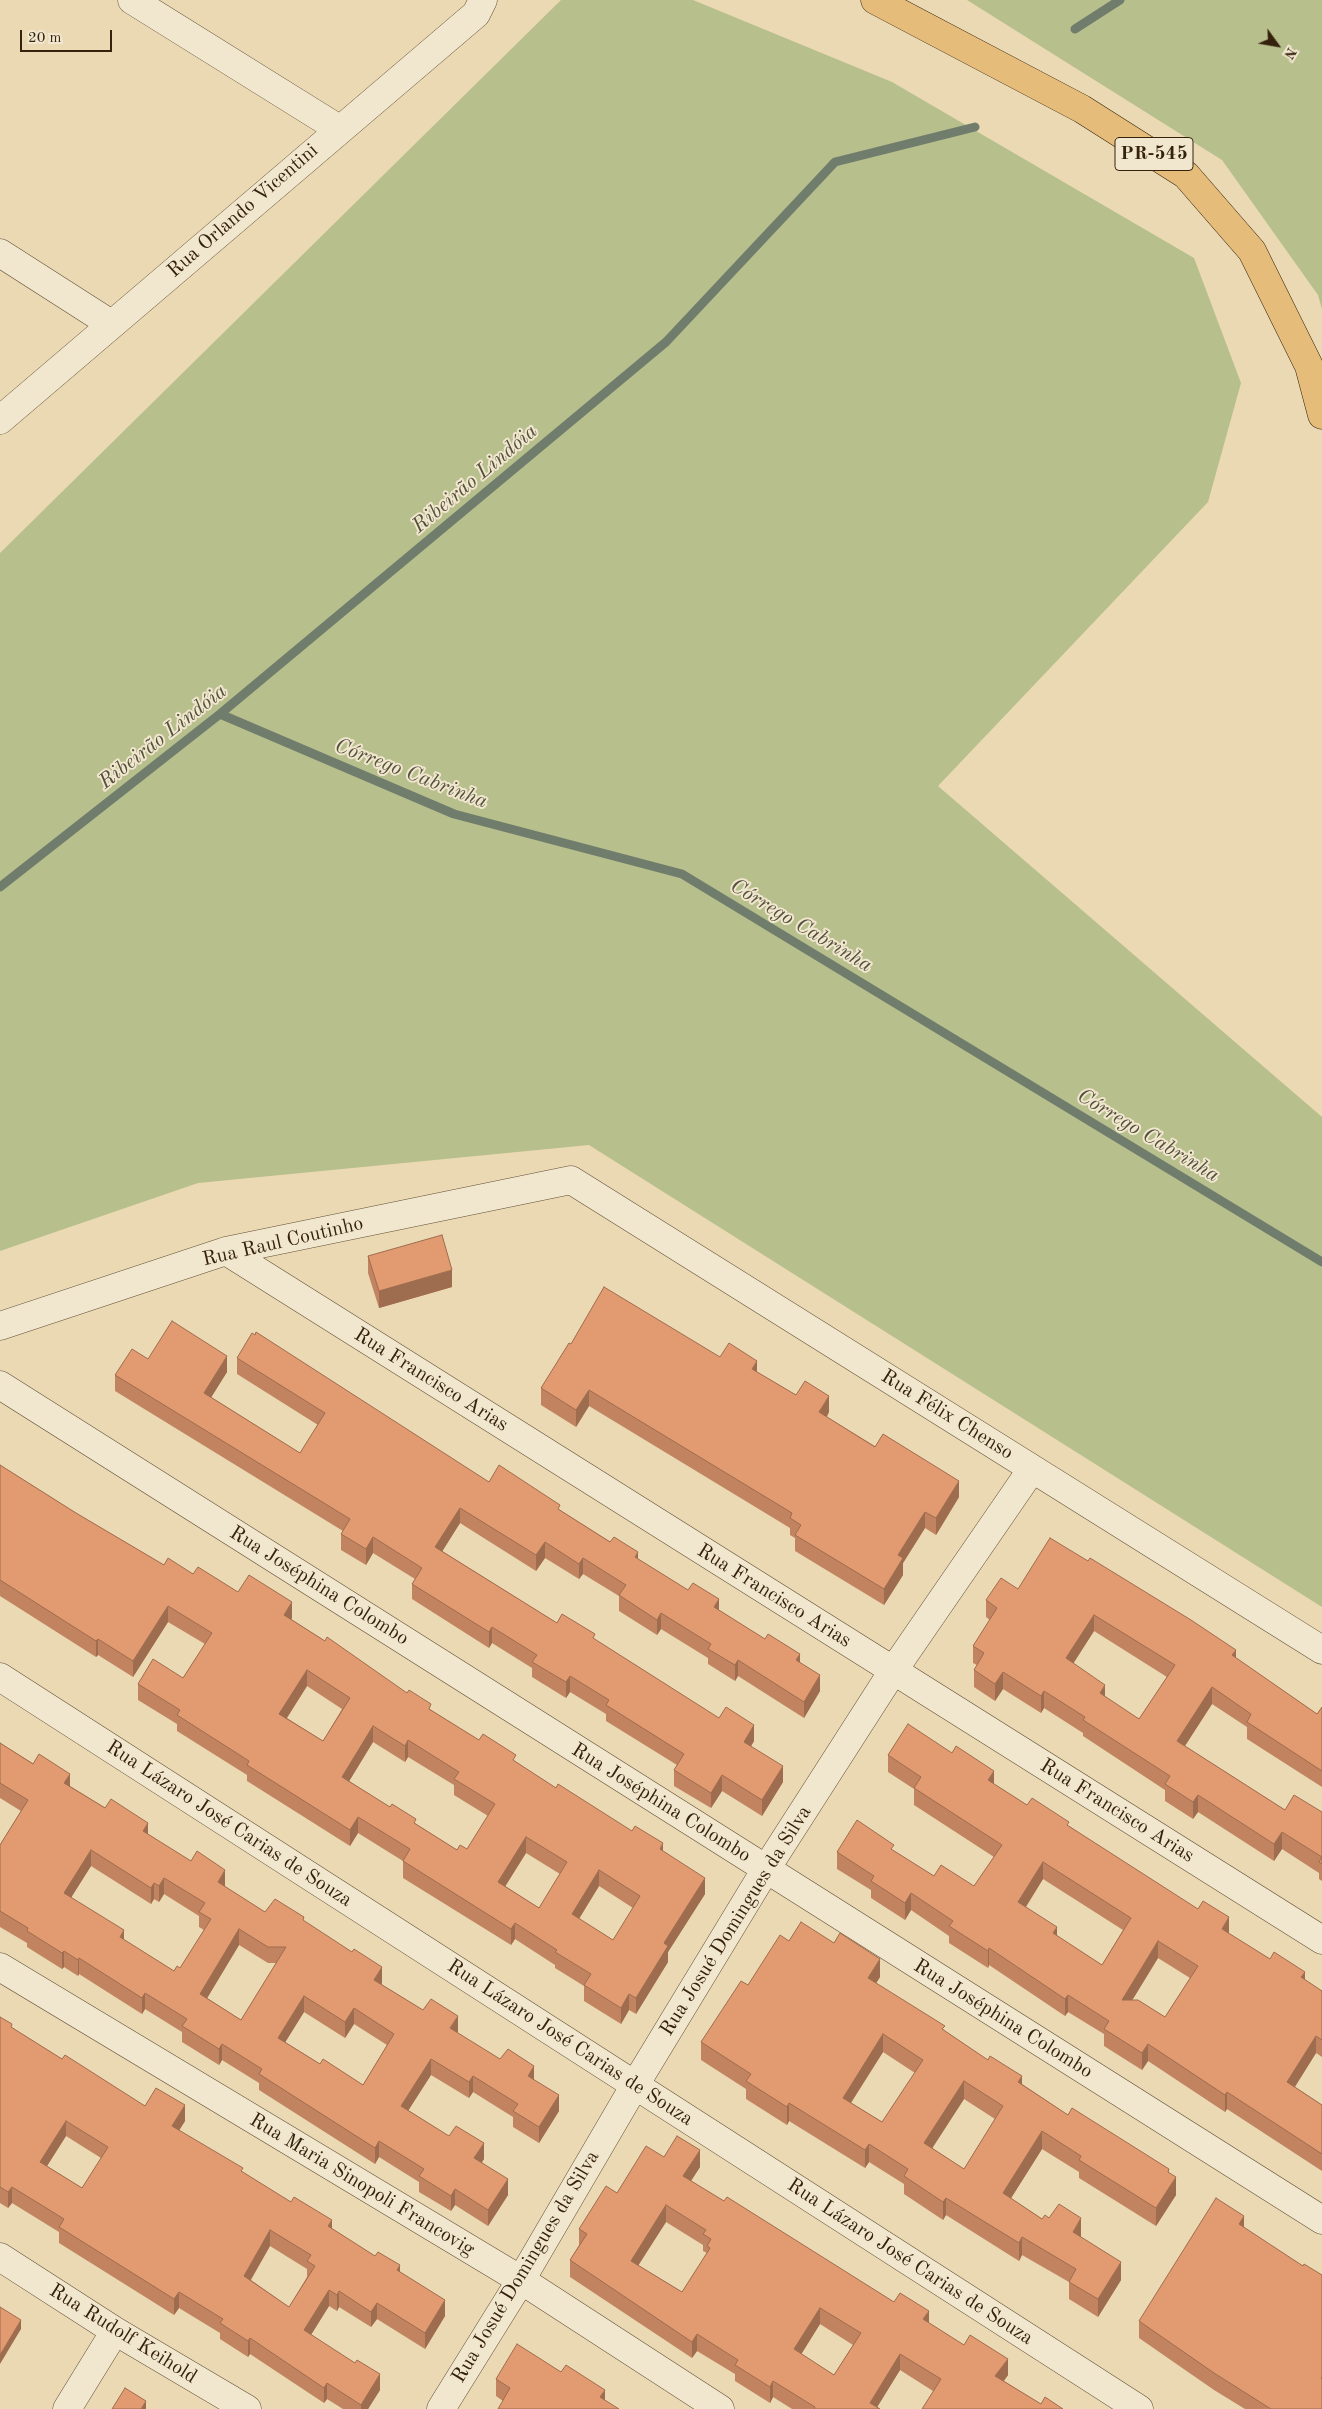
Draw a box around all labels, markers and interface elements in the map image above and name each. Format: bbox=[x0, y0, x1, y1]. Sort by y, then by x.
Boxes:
scale bar bbox=[22, 20, 115, 52]
north arrow bbox=[1252, 20, 1302, 70]
text: 20 m bbox=[28, 31, 62, 46]
text: N bbox=[1281, 45, 1298, 61]
road number: PR-545 bbox=[1115, 138, 1193, 170]
street label: Rua Orlando Vicentini bbox=[163, 139, 323, 283]
water label: Ribeirão Lindóia bbox=[407, 419, 543, 539]
water label: Ribeirão Lindóia bbox=[94, 679, 232, 795]
water label: Córrego Cabrinha bbox=[331, 733, 491, 815]
water label: Córrego Cabrinha bbox=[725, 874, 877, 978]
water label: Córrego Cabrinha bbox=[1072, 1084, 1224, 1188]
street label: Rua Raul Coutinho bbox=[200, 1212, 366, 1272]
street label: Rua Francisco Arias bbox=[349, 1323, 513, 1437]
street label: Rua Félix Chenso bbox=[876, 1365, 1018, 1465]
street label: Rua Joséphina Colombo bbox=[225, 1521, 413, 1651]
street label: Rua Francisco Arias bbox=[692, 1539, 856, 1653]
street label: Rua Lázaro José Carias de Souza bbox=[102, 1735, 356, 1913]
street label: Rua Joséphina Colombo bbox=[567, 1738, 755, 1868]
street label: Rua Francisco Arias bbox=[1035, 1754, 1199, 1868]
street label: Rua Josué Domingues da Silva bbox=[655, 1801, 817, 2041]
street label: Rua Lázaro José Carias de Souza bbox=[443, 1954, 697, 2132]
street label: Rua Joséphina Colombo bbox=[909, 1954, 1097, 2084]
street label: Rua Maria Sinopoli Francovig bbox=[245, 2108, 479, 2262]
street label: Rua Josué Domingues da Silva bbox=[447, 2146, 605, 2388]
street label: Rua Lázaro José Carias de Souza bbox=[783, 2173, 1037, 2351]
street label: Rua Rudolf Keihold bbox=[45, 2279, 201, 2389]

